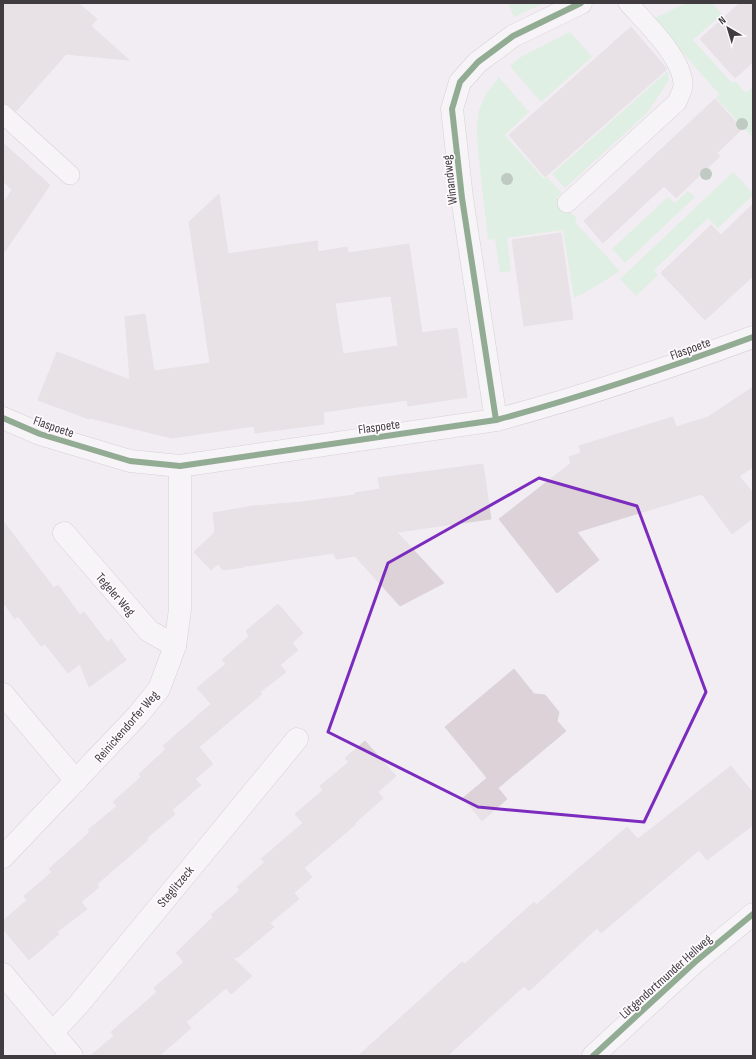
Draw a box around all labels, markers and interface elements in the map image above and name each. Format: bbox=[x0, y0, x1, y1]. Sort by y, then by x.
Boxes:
north arrow bbox=[708, 8, 748, 48]
text: N bbox=[716, 14, 729, 27]
street label: Winandweg bbox=[439, 154, 461, 206]
street label: Flaspoete bbox=[668, 334, 713, 364]
street label: Flaspoete bbox=[31, 413, 76, 441]
street label: Flaspoete bbox=[357, 416, 401, 438]
street label: Tegeler Weg bbox=[92, 570, 138, 620]
street label: Reinickendorfer Weg bbox=[91, 687, 162, 766]
street label: Steglitzeck bbox=[154, 863, 198, 911]
street label: Lütgendortmunder Hellweg bbox=[616, 931, 715, 1022]

